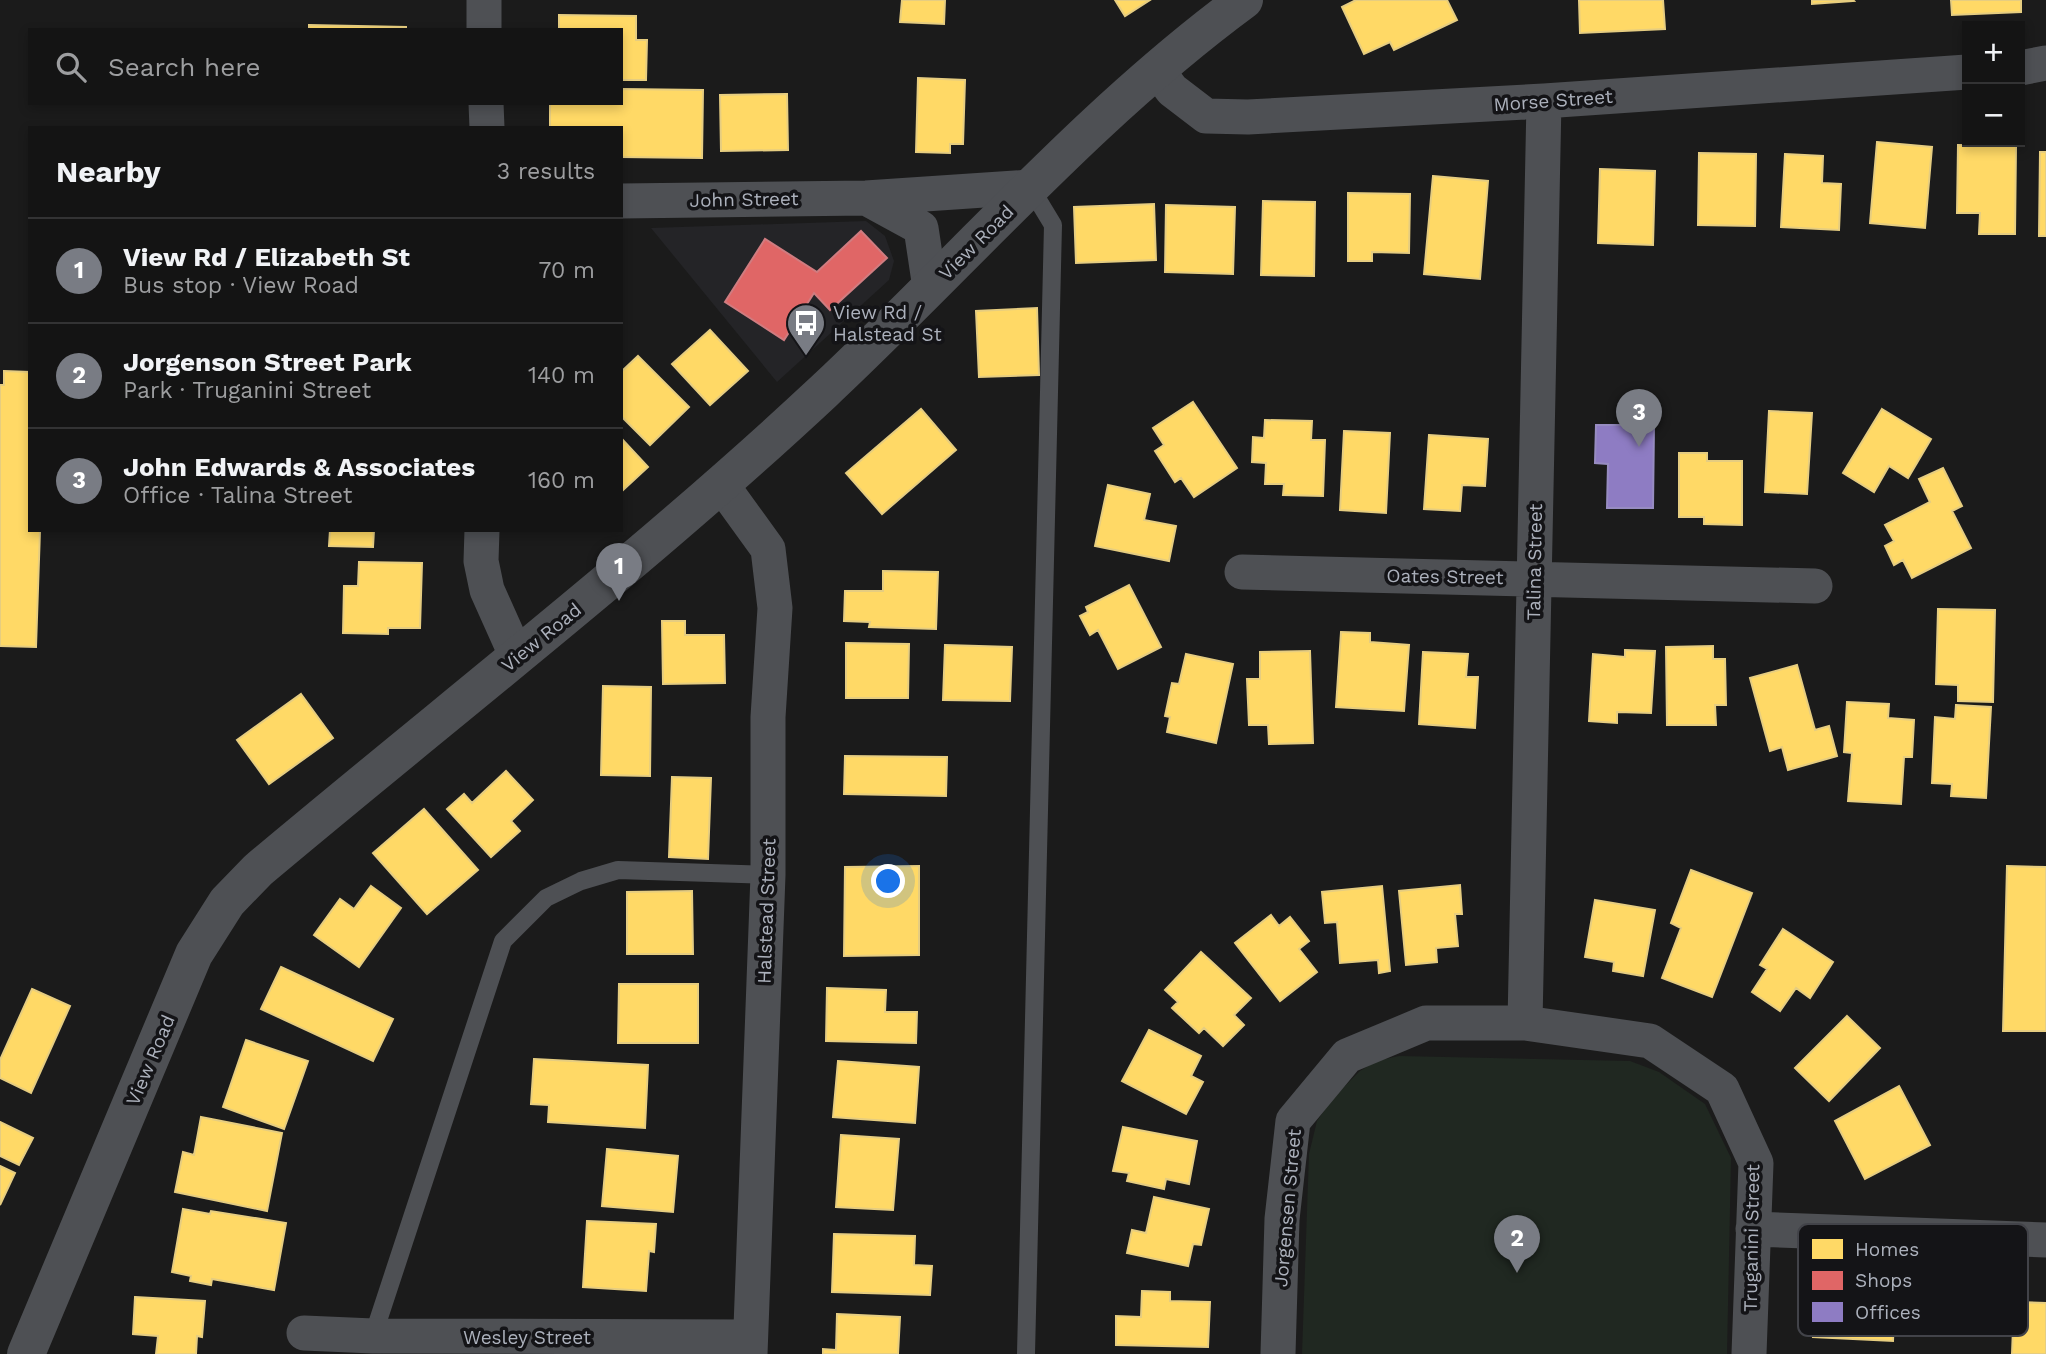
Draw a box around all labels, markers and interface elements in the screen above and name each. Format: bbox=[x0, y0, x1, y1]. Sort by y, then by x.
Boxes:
map controls bbox=[1962, 21, 2025, 147]
button: + bbox=[1962, 21, 2025, 84]
search box bbox=[28, 28, 623, 105]
icon: search bbox=[52, 48, 90, 86]
text: Search here bbox=[108, 52, 260, 82]
button: − bbox=[1962, 84, 2025, 147]
street label: Morse Street bbox=[1493, 85, 1613, 116]
text: Nearby bbox=[56, 154, 161, 189]
text: 3 results bbox=[497, 158, 595, 185]
street label: John Street bbox=[689, 187, 799, 212]
street label: View Road bbox=[934, 200, 1019, 285]
text: View Rd / Elizabeth St bbox=[123, 242, 410, 272]
text: 1 bbox=[74, 257, 84, 284]
text: 70 m bbox=[538, 257, 595, 284]
text: Bus stop · View Road bbox=[123, 272, 359, 299]
place label: View Rd / Halstead St bbox=[833, 301, 942, 346]
bus stop icon: View Rd / Halstead St bbox=[785, 302, 827, 357]
text: Jorgenson Street Park bbox=[123, 347, 412, 377]
text: 2 bbox=[72, 362, 86, 389]
text: 140 m bbox=[528, 362, 595, 389]
text: Park · Truganini Street bbox=[123, 377, 371, 404]
pin: 3 bbox=[1616, 389, 1662, 447]
text: John Edwards & Associates bbox=[123, 452, 475, 482]
text: 3 bbox=[72, 467, 86, 494]
text: 160 m bbox=[528, 467, 595, 494]
text: Office · Talina Street bbox=[123, 482, 352, 509]
street label: Talina Street bbox=[1522, 503, 1547, 621]
pin: 1 bbox=[596, 543, 642, 601]
street label: Oates Street bbox=[1386, 564, 1504, 589]
street label: View Road bbox=[497, 598, 586, 677]
street label: Halstead Street bbox=[752, 838, 781, 984]
your location bbox=[871, 864, 905, 898]
street label: View Road bbox=[121, 1011, 180, 1109]
street label: Jorgensen Street bbox=[1269, 1128, 1306, 1288]
street label: Truganini Street bbox=[1739, 1164, 1764, 1312]
pin: 2 bbox=[1494, 1215, 1540, 1273]
legend bbox=[1798, 1224, 2028, 1336]
text: Homes bbox=[1855, 1238, 1919, 1261]
text: Shops bbox=[1855, 1269, 1912, 1292]
text: Offices bbox=[1855, 1301, 1921, 1324]
street label: Wesley Street bbox=[463, 1326, 591, 1349]

